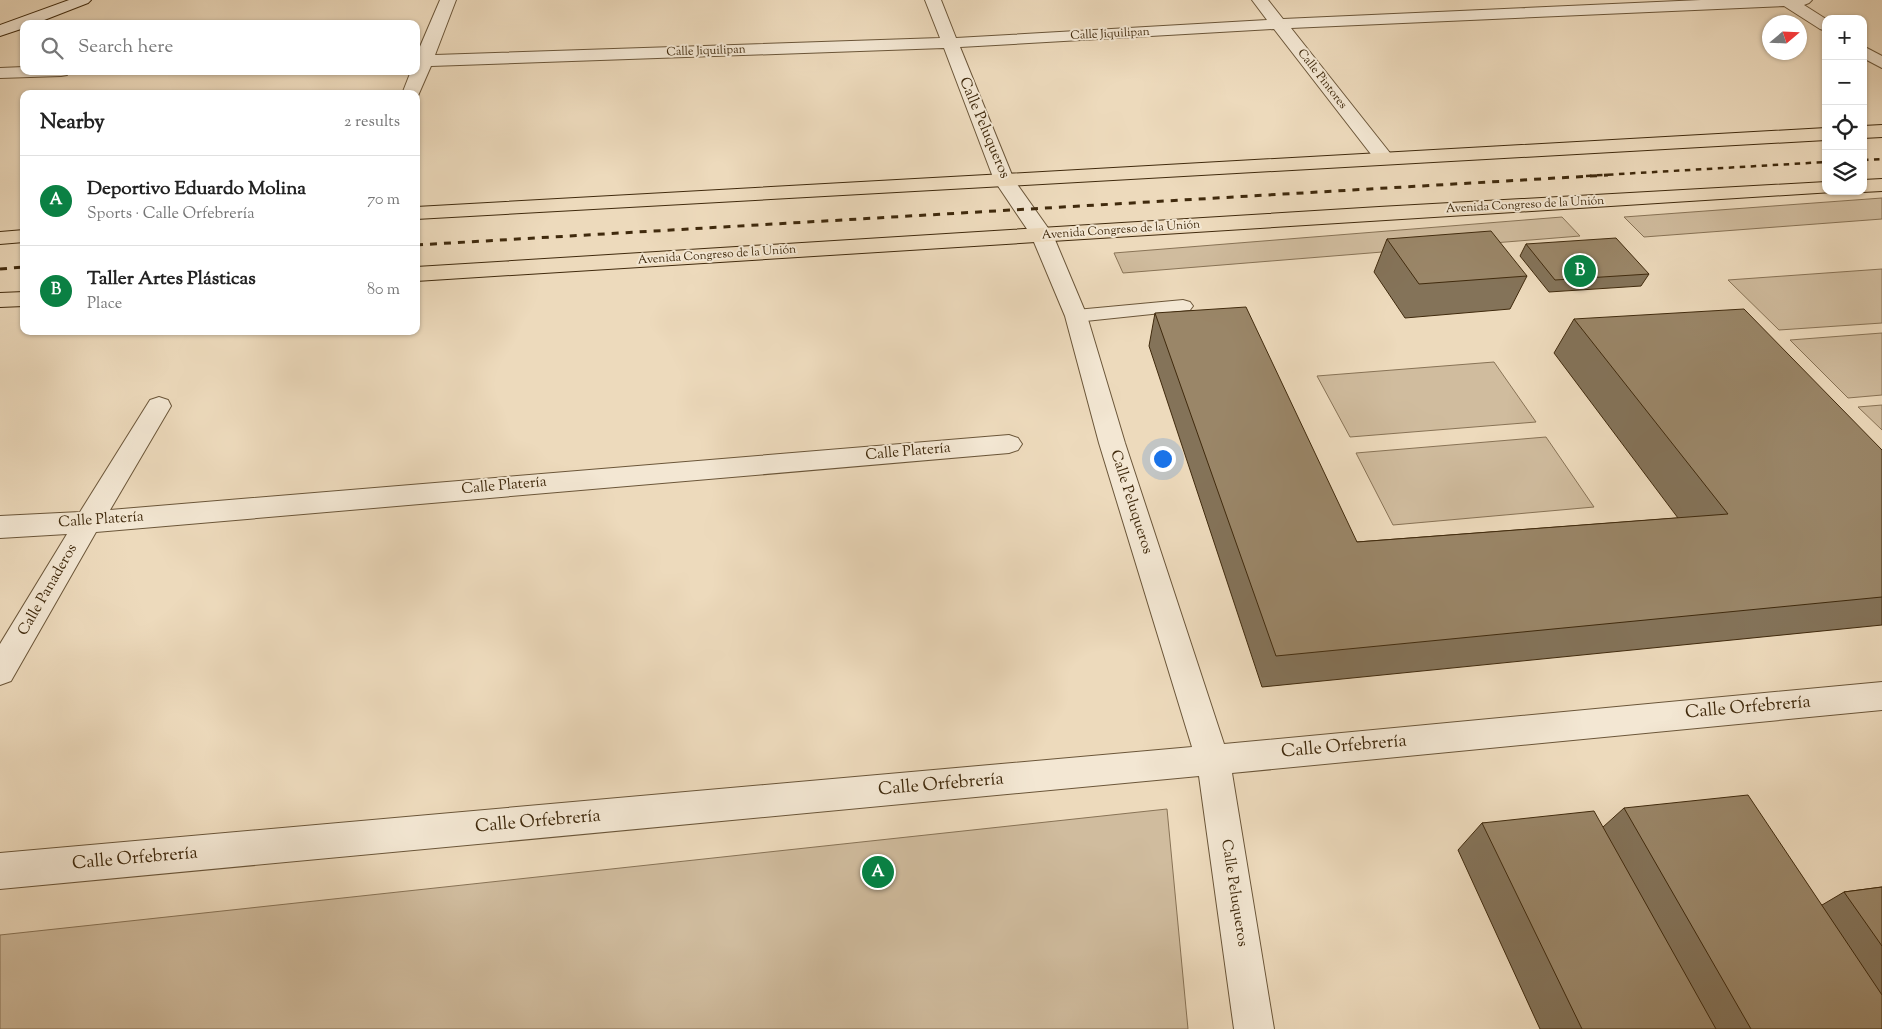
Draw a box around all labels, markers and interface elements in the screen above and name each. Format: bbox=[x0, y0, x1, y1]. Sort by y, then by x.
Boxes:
north arrow bbox=[1762, 15, 1807, 60]
map controls bbox=[1822, 15, 1867, 195]
button: + bbox=[1822, 15, 1867, 60]
search box bbox=[20, 20, 420, 75]
street label: Calle Jiquilipan bbox=[1070, 23, 1150, 45]
icon: search bbox=[38, 34, 66, 62]
text: Search here bbox=[78, 34, 173, 61]
street label: Calle Jiquilipan bbox=[666, 41, 746, 61]
street label: Calle Pintores bbox=[1293, 45, 1351, 113]
button: − bbox=[1822, 60, 1867, 105]
street label: Calle Peluqueros bbox=[953, 74, 1015, 182]
button: locate bbox=[1822, 105, 1867, 150]
text: Nearby bbox=[40, 108, 105, 138]
text: 2 results bbox=[344, 111, 400, 134]
button: layers bbox=[1822, 150, 1867, 195]
text: Deportivo Eduardo Molina bbox=[87, 176, 306, 203]
text: A bbox=[50, 189, 63, 212]
text: 70 m bbox=[367, 189, 400, 212]
street label: Avenida Congreso de la Unión bbox=[1445, 192, 1605, 218]
text: Sports · Calle Orfebrería bbox=[87, 203, 255, 226]
street label: Avenida Congreso de la Unión bbox=[1041, 215, 1201, 245]
street label: Avenida Congreso de la Unión bbox=[637, 240, 797, 270]
pin: B bbox=[1564, 252, 1596, 290]
text: Taller Artes Plásticas bbox=[87, 266, 256, 293]
text: B bbox=[51, 279, 61, 302]
text: 80 m bbox=[367, 279, 400, 302]
text: Place bbox=[87, 293, 122, 316]
street label: Calle Platería bbox=[864, 438, 952, 466]
your location bbox=[1150, 446, 1176, 472]
street label: Calle Peluqueros bbox=[1104, 447, 1158, 557]
street label: Calle Platería bbox=[460, 472, 548, 500]
street label: Calle Platería bbox=[58, 507, 144, 533]
street label: Calle Panaderos bbox=[13, 540, 83, 640]
street label: Calle Orfebrería bbox=[1684, 690, 1812, 726]
street label: Calle Orfebrería bbox=[1280, 729, 1408, 765]
street label: Calle Orfebrería bbox=[877, 767, 1005, 803]
street label: Calle Orfebrería bbox=[474, 804, 602, 840]
street label: Calle Peluqueros bbox=[1215, 838, 1253, 948]
street label: Calle Orfebrería bbox=[71, 841, 199, 877]
pin: A bbox=[862, 853, 894, 891]

